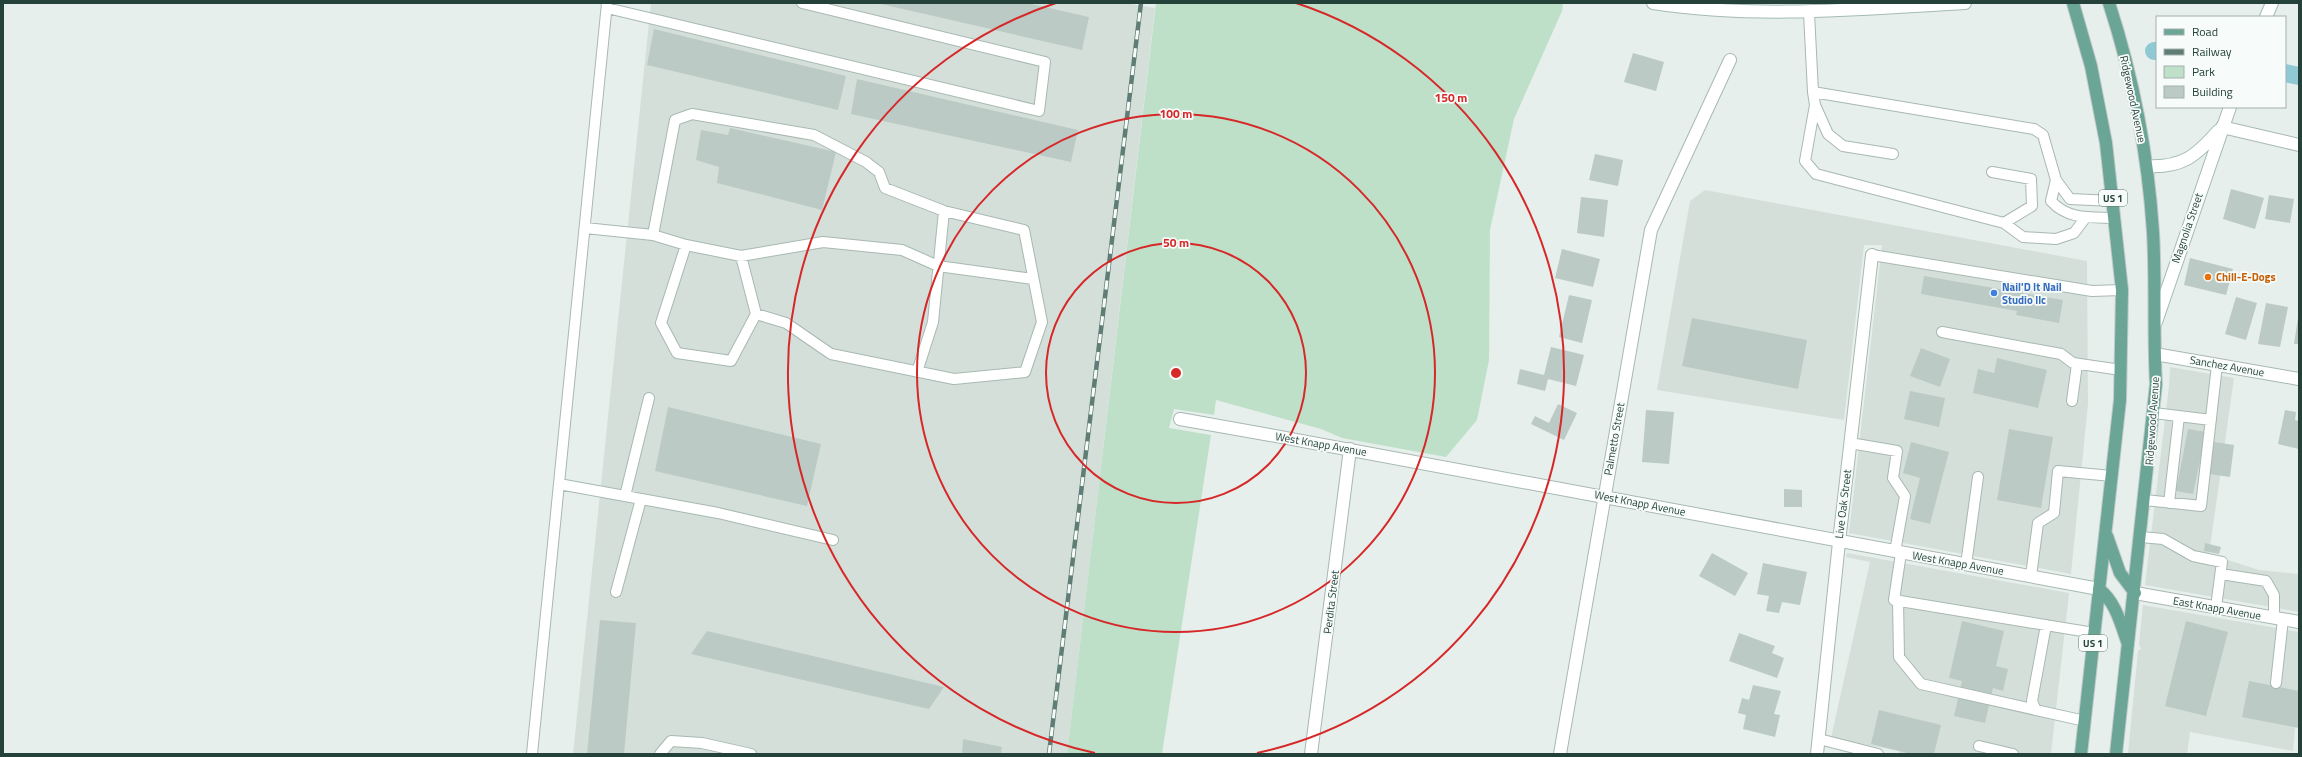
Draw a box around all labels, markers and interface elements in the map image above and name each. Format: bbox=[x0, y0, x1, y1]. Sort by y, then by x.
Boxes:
legend bbox=[2156, 16, 2286, 108]
text: Road bbox=[2192, 22, 2218, 41]
text: Railway bbox=[2192, 42, 2232, 61]
street label: Ridgewood Avenue bbox=[2116, 54, 2150, 145]
text: Park bbox=[2192, 62, 2215, 81]
text: Building bbox=[2192, 82, 2233, 101]
text: 150 m bbox=[1435, 88, 1467, 107]
text: 100 m bbox=[1160, 104, 1192, 123]
road number: US 1 bbox=[2099, 190, 2127, 206]
street label: Magnolia Street bbox=[2167, 191, 2207, 265]
text: 50 m bbox=[1163, 233, 1189, 252]
place label: Chill-E-Dogs bbox=[2216, 269, 2276, 285]
marker: Chill-E-Dogs bbox=[2203, 272, 2213, 282]
place label: Nail'D It Nail Studio llc bbox=[2002, 279, 2062, 308]
marker: Nail'D It Nail Studio llc bbox=[1989, 288, 1999, 298]
street label: Sanchez Avenue bbox=[2188, 352, 2266, 381]
centre of rings bbox=[1169, 366, 1183, 380]
street label: Ridgewood Avenue bbox=[2141, 376, 2163, 466]
street label: Palmetto Street bbox=[1600, 401, 1628, 477]
street label: West Knapp Avenue bbox=[1274, 428, 1368, 460]
street label: Live Oak Street bbox=[1831, 468, 1855, 540]
street label: West Knapp Avenue bbox=[1593, 486, 1687, 520]
street label: West Knapp Avenue bbox=[1911, 547, 2005, 579]
street label: Perdita Street bbox=[1319, 569, 1343, 635]
street label: East Knapp Avenue bbox=[2172, 592, 2263, 624]
road number: US 1 bbox=[2079, 635, 2107, 651]

